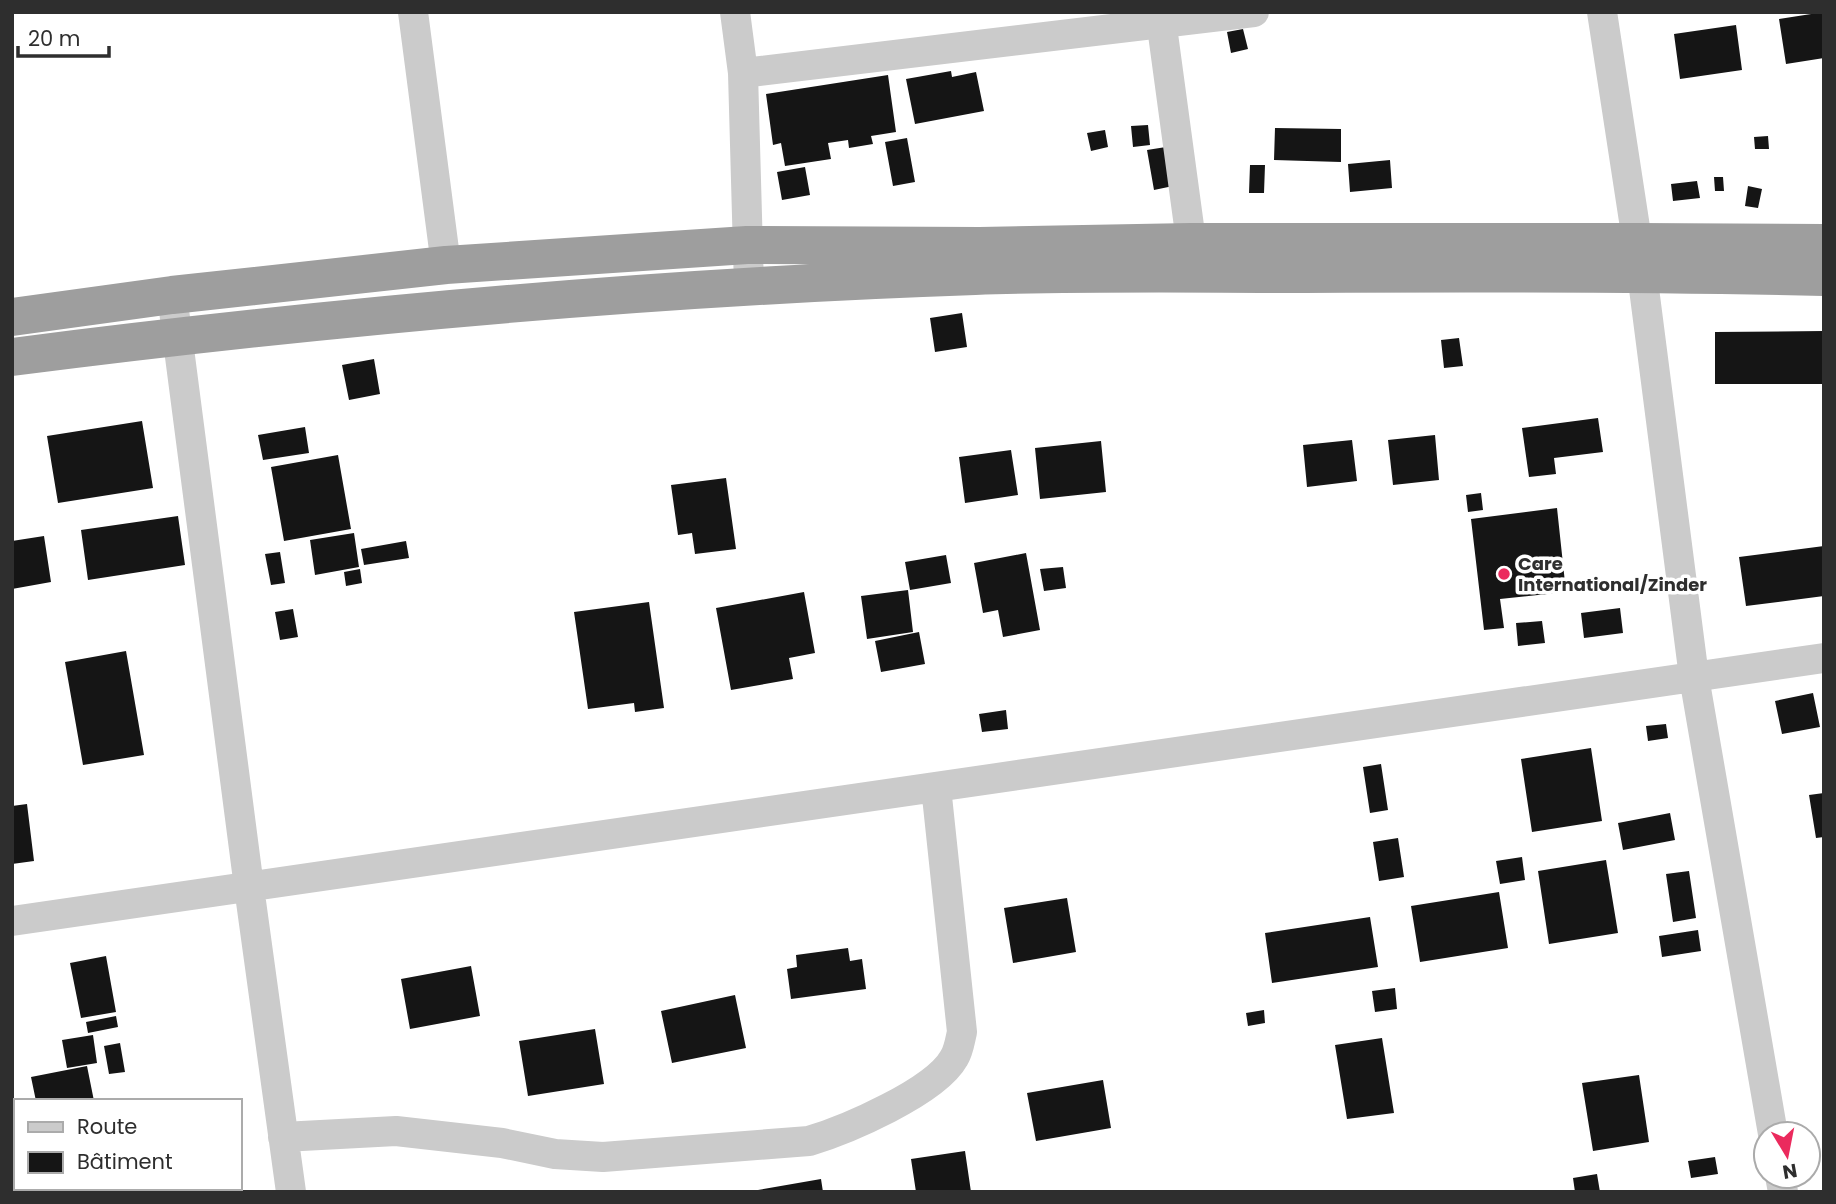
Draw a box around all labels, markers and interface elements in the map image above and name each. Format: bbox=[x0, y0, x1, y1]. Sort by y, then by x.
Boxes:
scale bar bbox=[18, 14, 108, 58]
text: 20 m bbox=[28, 24, 81, 53]
place label: Care International/Zinder bbox=[1518, 551, 1707, 597]
marker: Care International/Zinder bbox=[1496, 566, 1512, 582]
legend bbox=[14, 1099, 242, 1190]
text: Route bbox=[77, 1112, 137, 1141]
north arrow bbox=[1752, 1120, 1822, 1190]
text: Bâtiment bbox=[77, 1147, 173, 1176]
text: N bbox=[1780, 1157, 1799, 1186]

